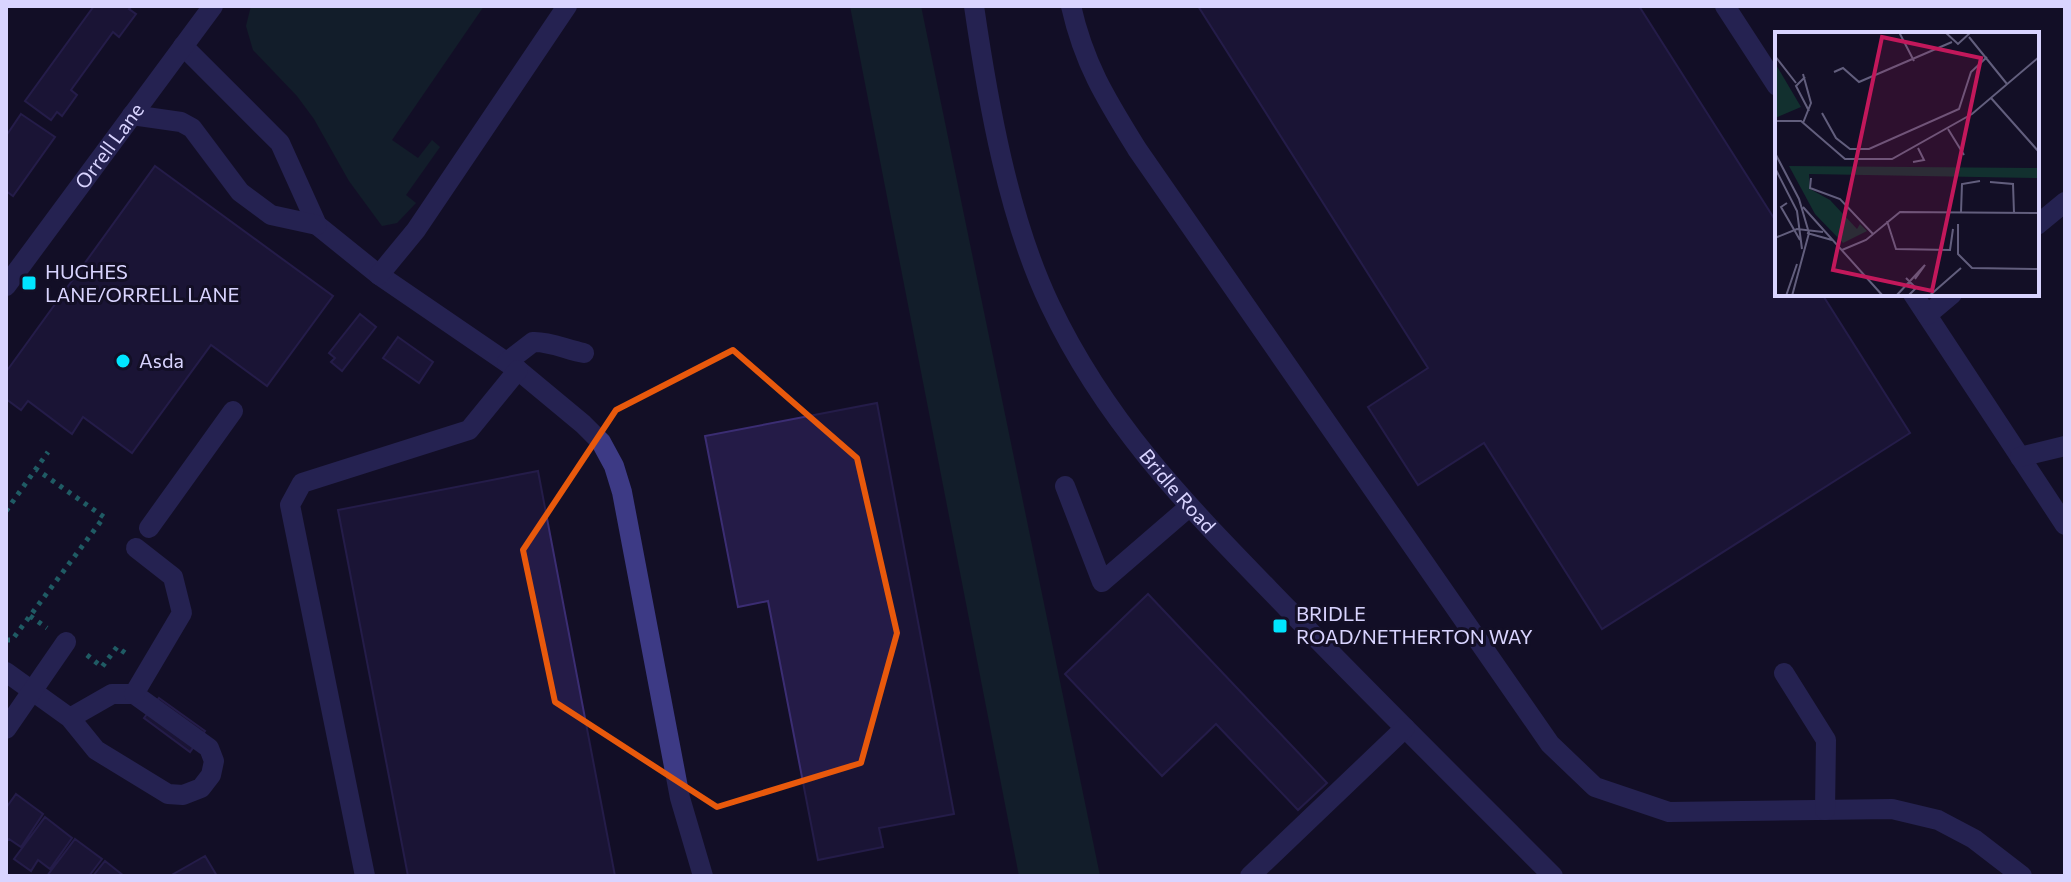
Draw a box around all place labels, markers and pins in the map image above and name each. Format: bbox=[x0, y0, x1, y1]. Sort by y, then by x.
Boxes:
place label: HUGHES LANE/ORRELL LANE bbox=[45, 259, 240, 306]
marker: HUGHES LANE/ORRELL LANE bbox=[20, 274, 38, 292]
place label: Asda bbox=[139, 348, 184, 372]
marker: Asda bbox=[114, 352, 132, 370]
place label: BRIDLE ROAD/NETHERTON WAY bbox=[1296, 601, 1533, 648]
marker: BRIDLE ROAD/NETHERTON WAY bbox=[1271, 617, 1289, 635]

